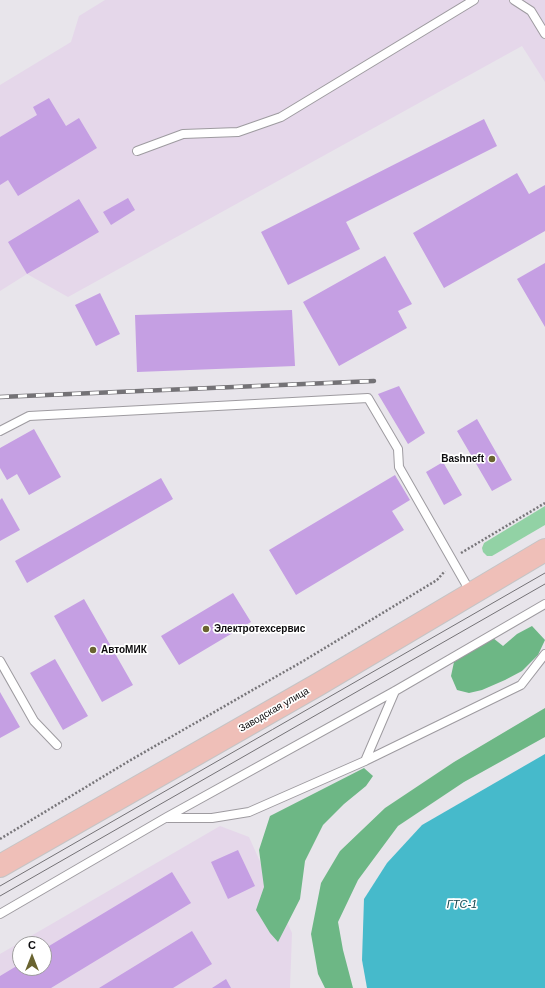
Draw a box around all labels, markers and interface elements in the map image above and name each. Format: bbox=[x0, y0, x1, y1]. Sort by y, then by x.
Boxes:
place label: Bashneft bbox=[441, 453, 484, 465]
marker: Bashneft bbox=[487, 454, 497, 464]
place label: Электротехсервис bbox=[214, 623, 305, 635]
marker: Электротехсервис bbox=[201, 624, 211, 634]
place label: АвтоМИК bbox=[101, 644, 147, 656]
marker: АвтоМИК bbox=[88, 645, 98, 655]
street label: Заводская улица bbox=[237, 685, 311, 735]
water label: ГТС-1 bbox=[447, 898, 477, 912]
north arrow bbox=[12, 936, 52, 976]
text: С bbox=[28, 939, 36, 951]

